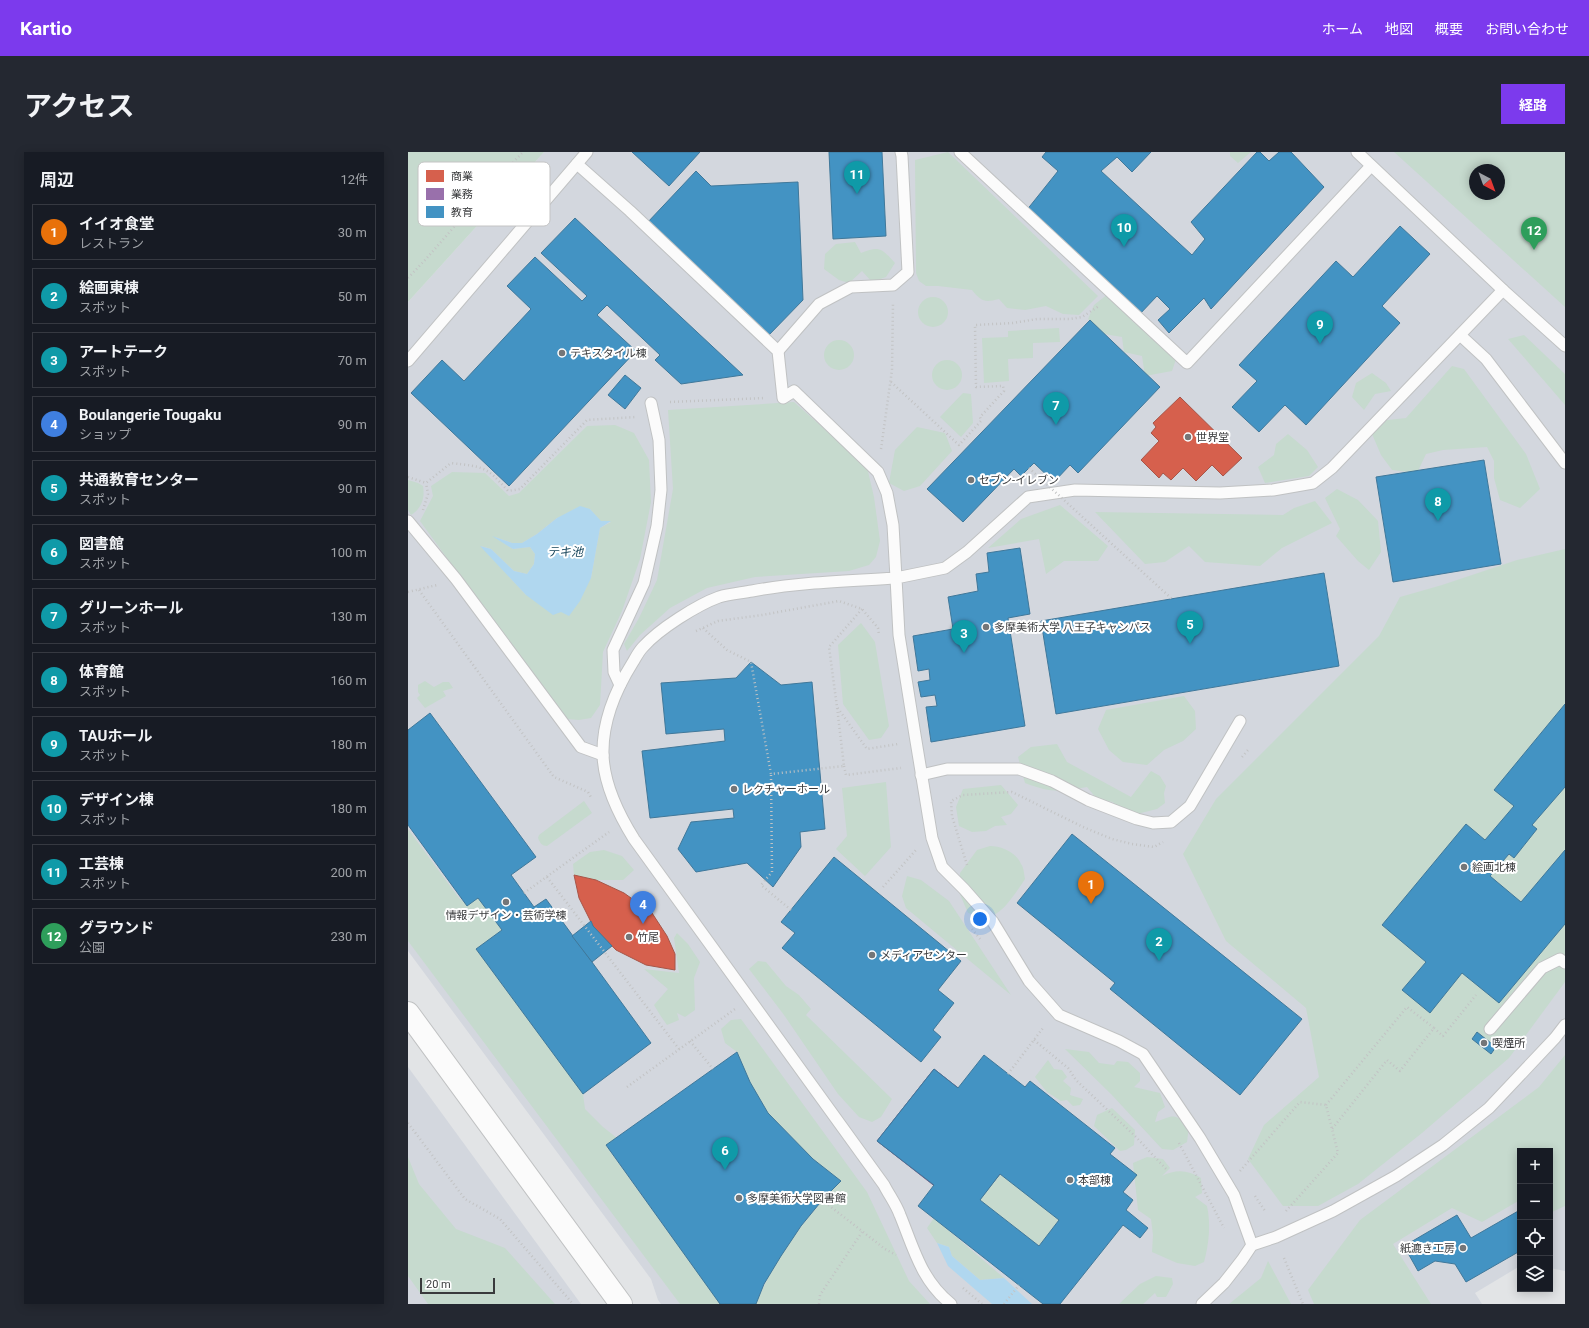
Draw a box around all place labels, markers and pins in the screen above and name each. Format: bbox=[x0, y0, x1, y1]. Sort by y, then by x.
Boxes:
pin: 11 bbox=[844, 161, 870, 194]
pin: 10 bbox=[1111, 214, 1137, 247]
pin: 12 bbox=[1521, 217, 1547, 250]
pin: 9 bbox=[1307, 311, 1333, 344]
place label: テキスタイル棟 bbox=[570, 347, 647, 360]
marker: テキスタイル棟 bbox=[557, 348, 567, 358]
pin: 7 bbox=[1043, 392, 1069, 425]
place label: 世界堂 bbox=[1196, 431, 1229, 444]
marker: 世界堂 bbox=[1183, 432, 1193, 442]
place label: セブン-イレブン bbox=[979, 474, 1059, 487]
marker: セブン-イレブン bbox=[966, 475, 976, 485]
pin: 8 bbox=[1425, 488, 1451, 521]
pin: 5 bbox=[1177, 611, 1203, 644]
pin: 3 bbox=[951, 620, 977, 653]
place label: 多摩美術大学 八王子キャンパス bbox=[994, 621, 1151, 634]
marker: 多摩美術大学 八王子キャンパス bbox=[981, 622, 991, 632]
place label: レクチャーホール bbox=[742, 783, 830, 796]
marker: レクチャーホール bbox=[729, 784, 739, 794]
place label: 絵画北棟 bbox=[1472, 861, 1516, 874]
marker: 絵画北棟 bbox=[1459, 862, 1469, 872]
pin: 1 bbox=[1078, 871, 1104, 904]
pin: 4 bbox=[630, 891, 656, 924]
marker: 情報デザイン・芸術学棟 bbox=[501, 897, 511, 907]
place label: 情報デザイン・芸術学棟 bbox=[446, 909, 567, 922]
pin: 2 bbox=[1146, 928, 1172, 961]
place label: 竹尾 bbox=[637, 931, 659, 944]
marker: 竹尾 bbox=[624, 932, 634, 942]
place label: メディアセンター bbox=[880, 949, 967, 962]
marker: メディアセンター bbox=[867, 950, 877, 960]
place label: 喫煙所 bbox=[1492, 1037, 1526, 1050]
marker: 喫煙所 bbox=[1479, 1038, 1489, 1048]
pin: 6 bbox=[712, 1137, 738, 1170]
place label: 本部棟 bbox=[1078, 1174, 1111, 1187]
marker: 本部棟 bbox=[1065, 1175, 1075, 1185]
place label: 多摩美術大学図書館 bbox=[747, 1192, 846, 1205]
marker: 多摩美術大学図書館 bbox=[734, 1193, 744, 1203]
place label: 紙漉き工房 bbox=[1400, 1242, 1455, 1255]
marker: 紙漉き工房 bbox=[1458, 1243, 1468, 1253]

